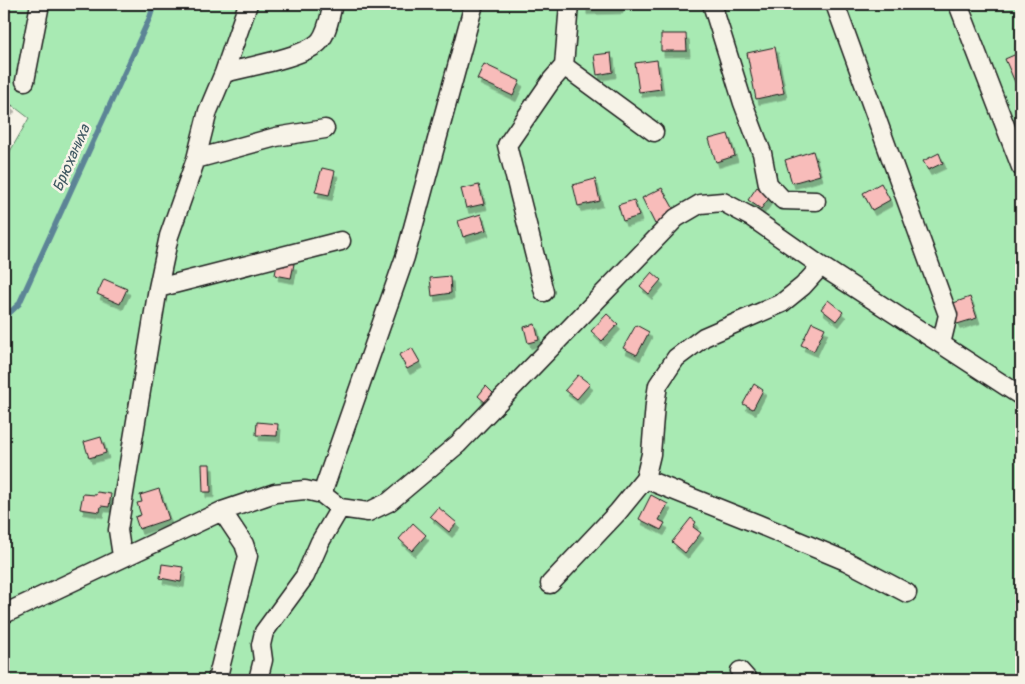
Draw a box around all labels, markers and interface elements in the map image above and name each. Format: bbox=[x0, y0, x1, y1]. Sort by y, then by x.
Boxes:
water label: Брюханиха bbox=[48, 121, 95, 194]

